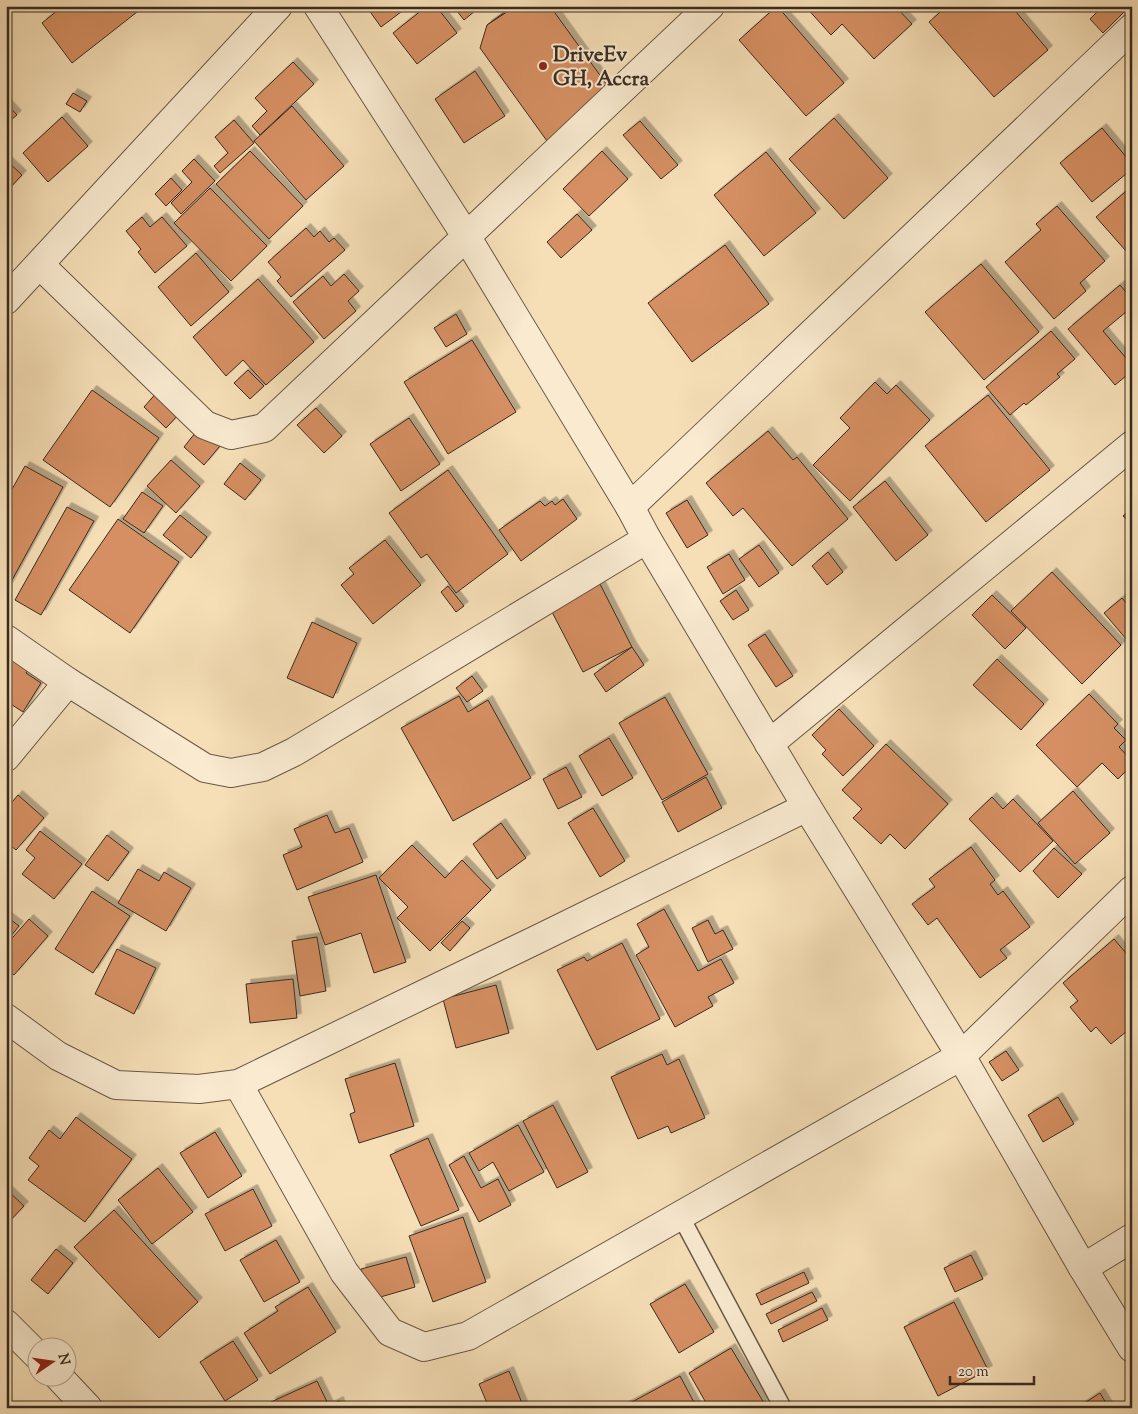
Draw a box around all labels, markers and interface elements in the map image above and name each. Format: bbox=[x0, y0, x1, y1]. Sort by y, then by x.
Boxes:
place label: DriveEv GH, Accra bbox=[553, 41, 649, 95]
marker: DriveEv GH, Accra bbox=[537, 60, 549, 72]
north arrow bbox=[28, 1336, 78, 1386]
text: N bbox=[52, 1352, 74, 1367]
scale bar bbox=[950, 1354, 1034, 1386]
text: 20 m bbox=[958, 1362, 989, 1383]

